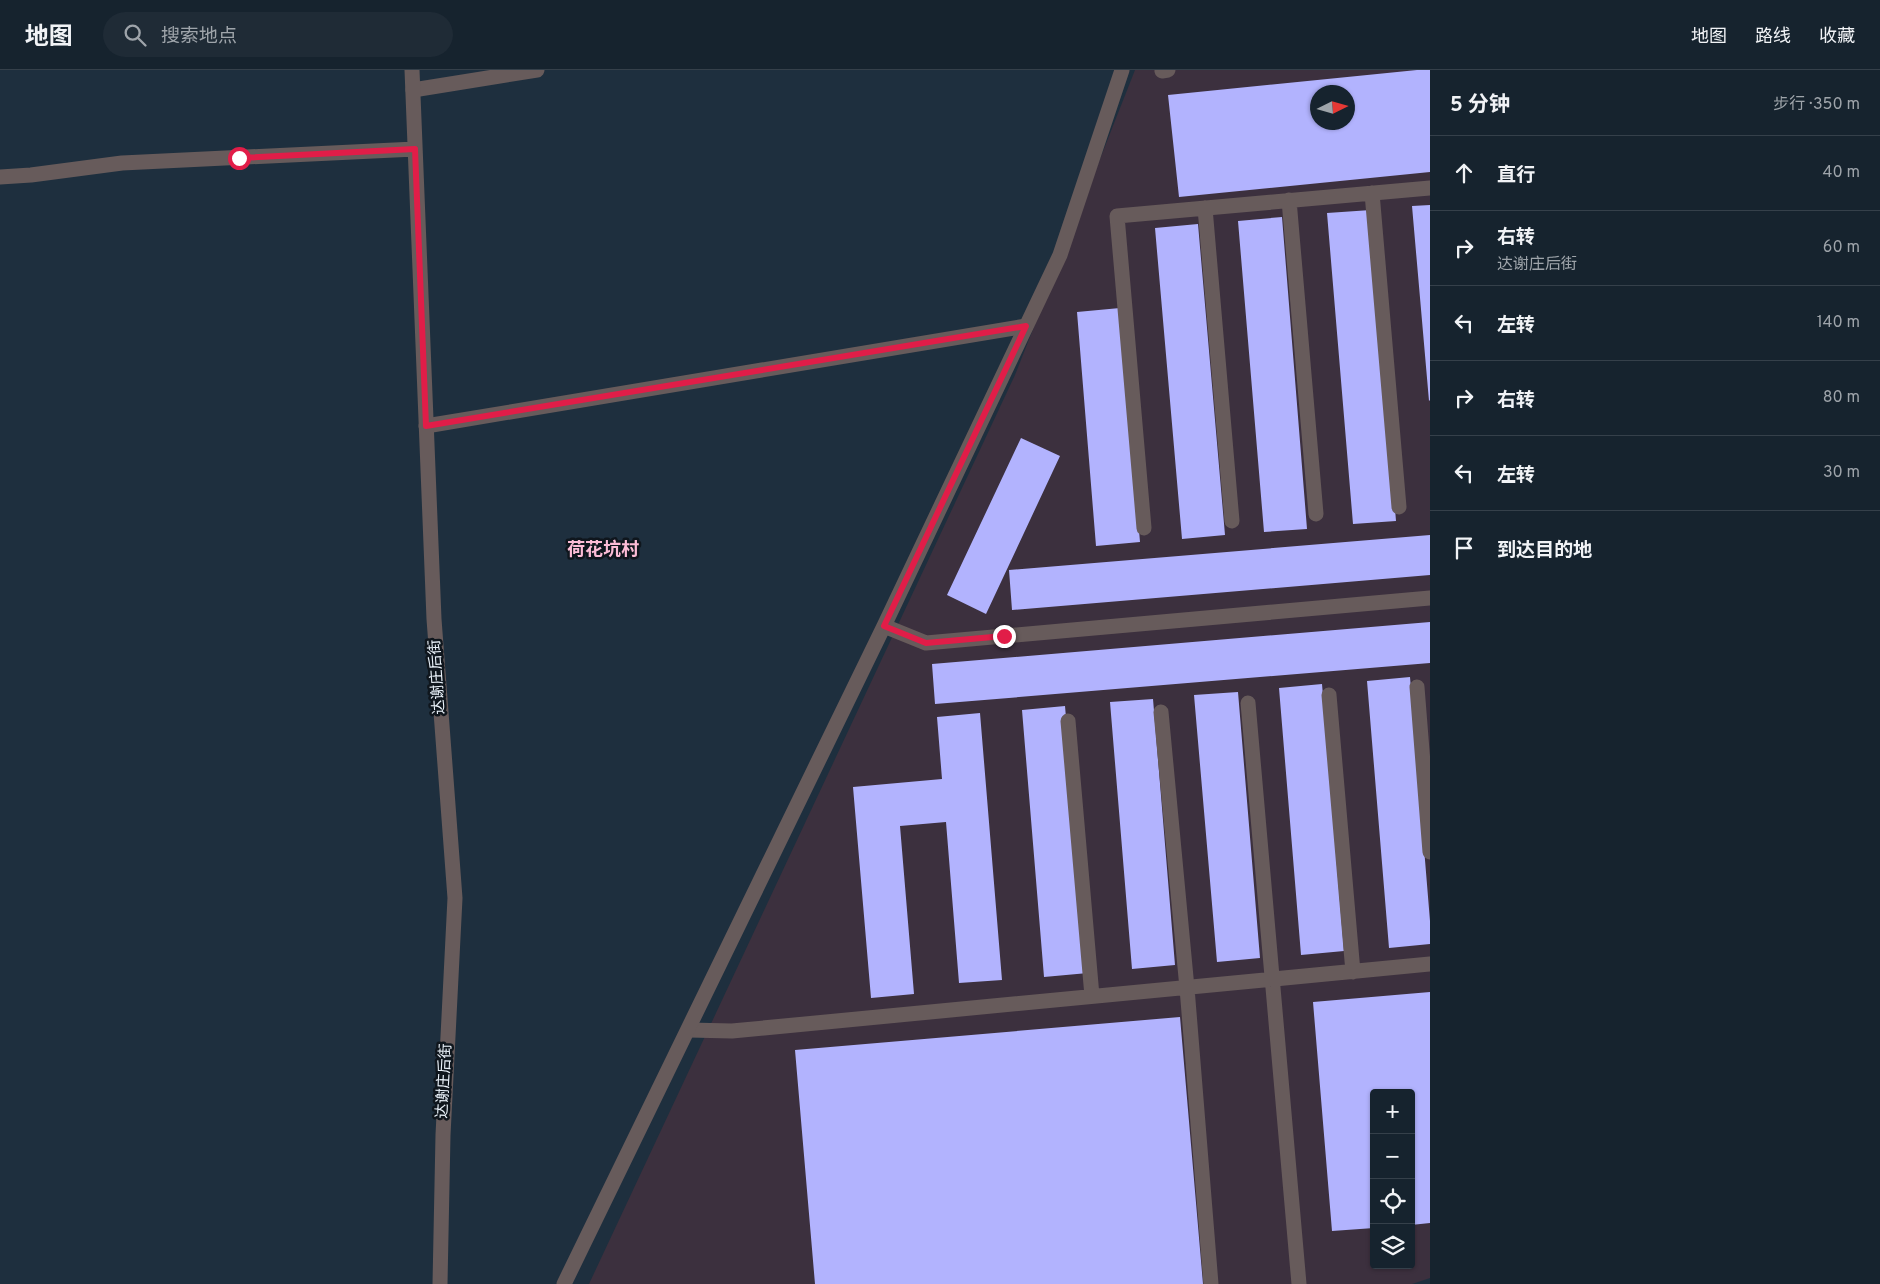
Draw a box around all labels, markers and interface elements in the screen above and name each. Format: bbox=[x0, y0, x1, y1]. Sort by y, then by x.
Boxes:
search box bbox=[103, 12, 453, 57]
icon: search bbox=[121, 21, 149, 49]
text: 地图 bbox=[25, 23, 73, 53]
text: 搜索地点 bbox=[161, 25, 237, 49]
text: 地图 bbox=[1691, 26, 1727, 49]
text: 路线 bbox=[1755, 26, 1791, 49]
text: 收藏 bbox=[1819, 26, 1855, 49]
north arrow bbox=[1310, 85, 1355, 130]
text: 5 分钟 bbox=[1450, 92, 1510, 119]
text: 步行 · 350 m bbox=[1773, 95, 1860, 115]
route start bbox=[228, 147, 251, 170]
icon: ahead bbox=[1450, 159, 1478, 187]
text: 40 m bbox=[1822, 163, 1860, 183]
text: 直行 bbox=[1497, 164, 1535, 188]
text: 右转 bbox=[1497, 226, 1535, 250]
icon: right bbox=[1450, 234, 1478, 262]
text: 60 m bbox=[1823, 238, 1860, 258]
text: 达谢庄后街 bbox=[1497, 255, 1577, 275]
icon: left bbox=[1450, 309, 1478, 337]
text: 140 m bbox=[1817, 313, 1860, 333]
text: 左转 bbox=[1497, 314, 1535, 338]
icon: right bbox=[1450, 384, 1478, 412]
text: 80 m bbox=[1823, 388, 1860, 408]
text: 右转 bbox=[1497, 389, 1535, 413]
icon: left bbox=[1450, 459, 1478, 487]
text: 30 m bbox=[1823, 463, 1860, 483]
text: 左转 bbox=[1497, 464, 1535, 488]
icon: arrive bbox=[1450, 534, 1478, 562]
district label: 荷花坑村 bbox=[567, 539, 639, 562]
text: 到达目的地 bbox=[1497, 539, 1592, 563]
route end bbox=[993, 625, 1016, 648]
street label: 达谢庄后街 bbox=[425, 639, 450, 715]
street label: 达谢庄后街 bbox=[433, 1043, 456, 1119]
map controls bbox=[1370, 1089, 1415, 1269]
button: + bbox=[1370, 1089, 1415, 1134]
button: − bbox=[1370, 1134, 1415, 1179]
button: locate bbox=[1370, 1179, 1415, 1224]
button: layers bbox=[1370, 1224, 1415, 1269]

